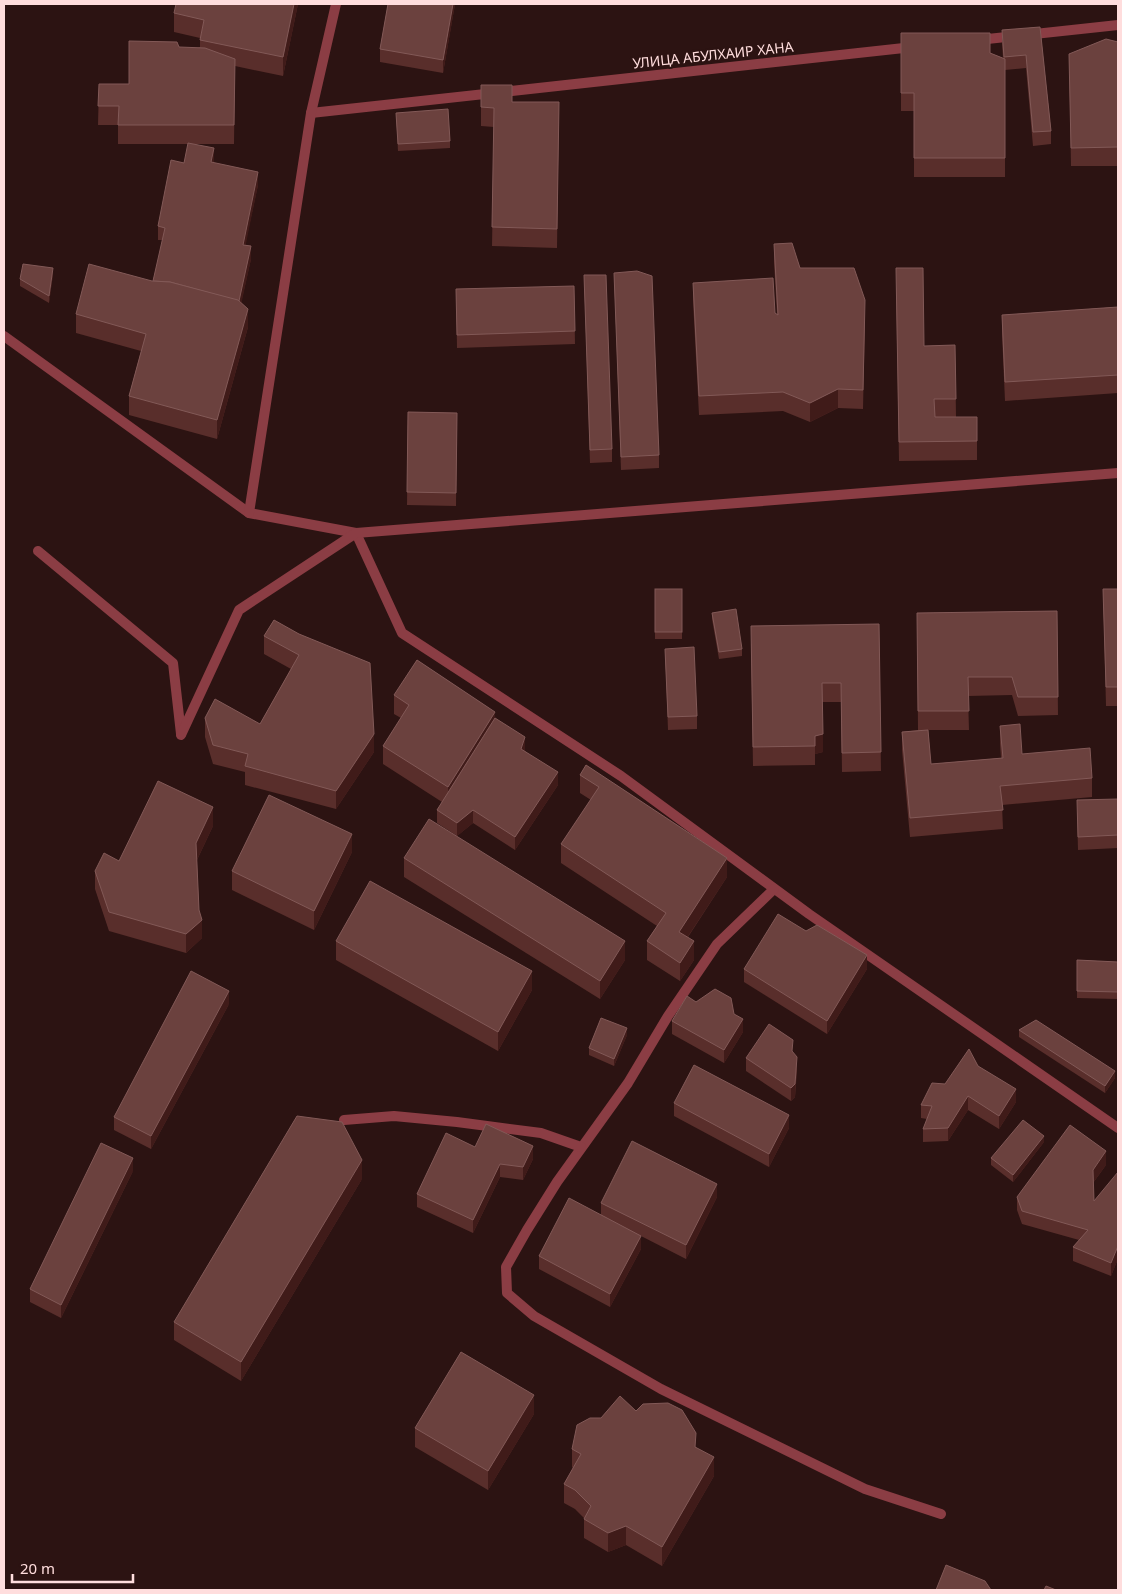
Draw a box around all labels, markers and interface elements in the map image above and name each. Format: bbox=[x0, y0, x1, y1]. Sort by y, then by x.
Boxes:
street label: УЛИЦА АБУЛХАИР ХАНА bbox=[632, 37, 794, 72]
scale bar bbox=[12, 1552, 134, 1584]
text: 20 m bbox=[20, 1558, 55, 1578]

